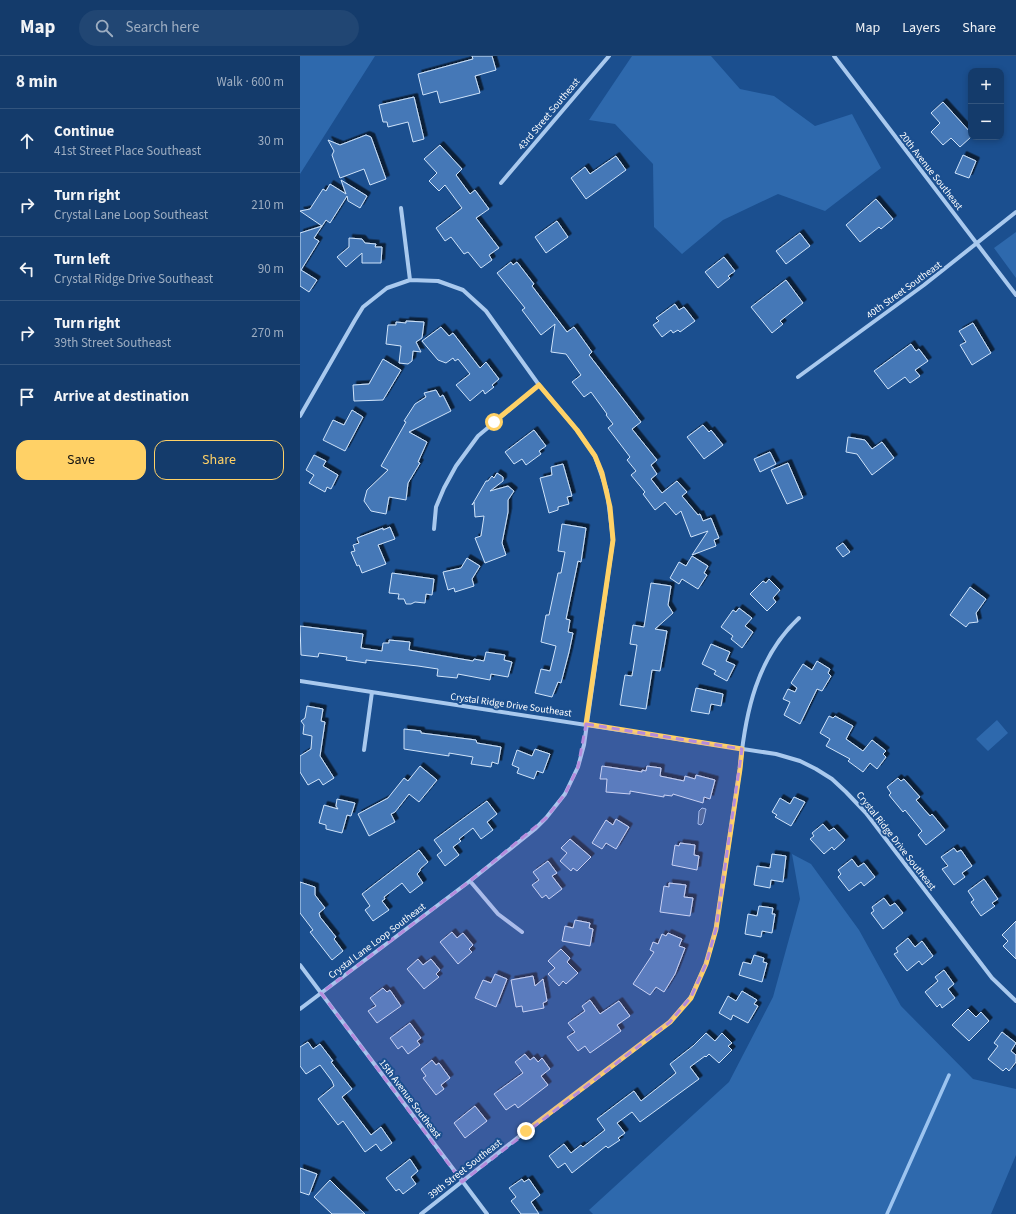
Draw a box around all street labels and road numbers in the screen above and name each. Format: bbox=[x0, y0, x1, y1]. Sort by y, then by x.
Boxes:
street label: 43rd Street Southeast bbox=[515, 74, 584, 153]
street label: 20th Avenue Southeast bbox=[896, 129, 966, 214]
street label: 40th Street Southeast bbox=[863, 258, 945, 322]
street label: Crystal Ridge Drive Southeast bbox=[449, 690, 573, 721]
street label: Crystal Ridge Drive Southeast bbox=[853, 788, 940, 894]
street label: Crystal Lane Loop Southeast bbox=[325, 899, 429, 982]
street label: 15th Avenue Southeast bbox=[376, 1057, 445, 1142]
street label: 39th Street Southeast bbox=[425, 1135, 505, 1202]

